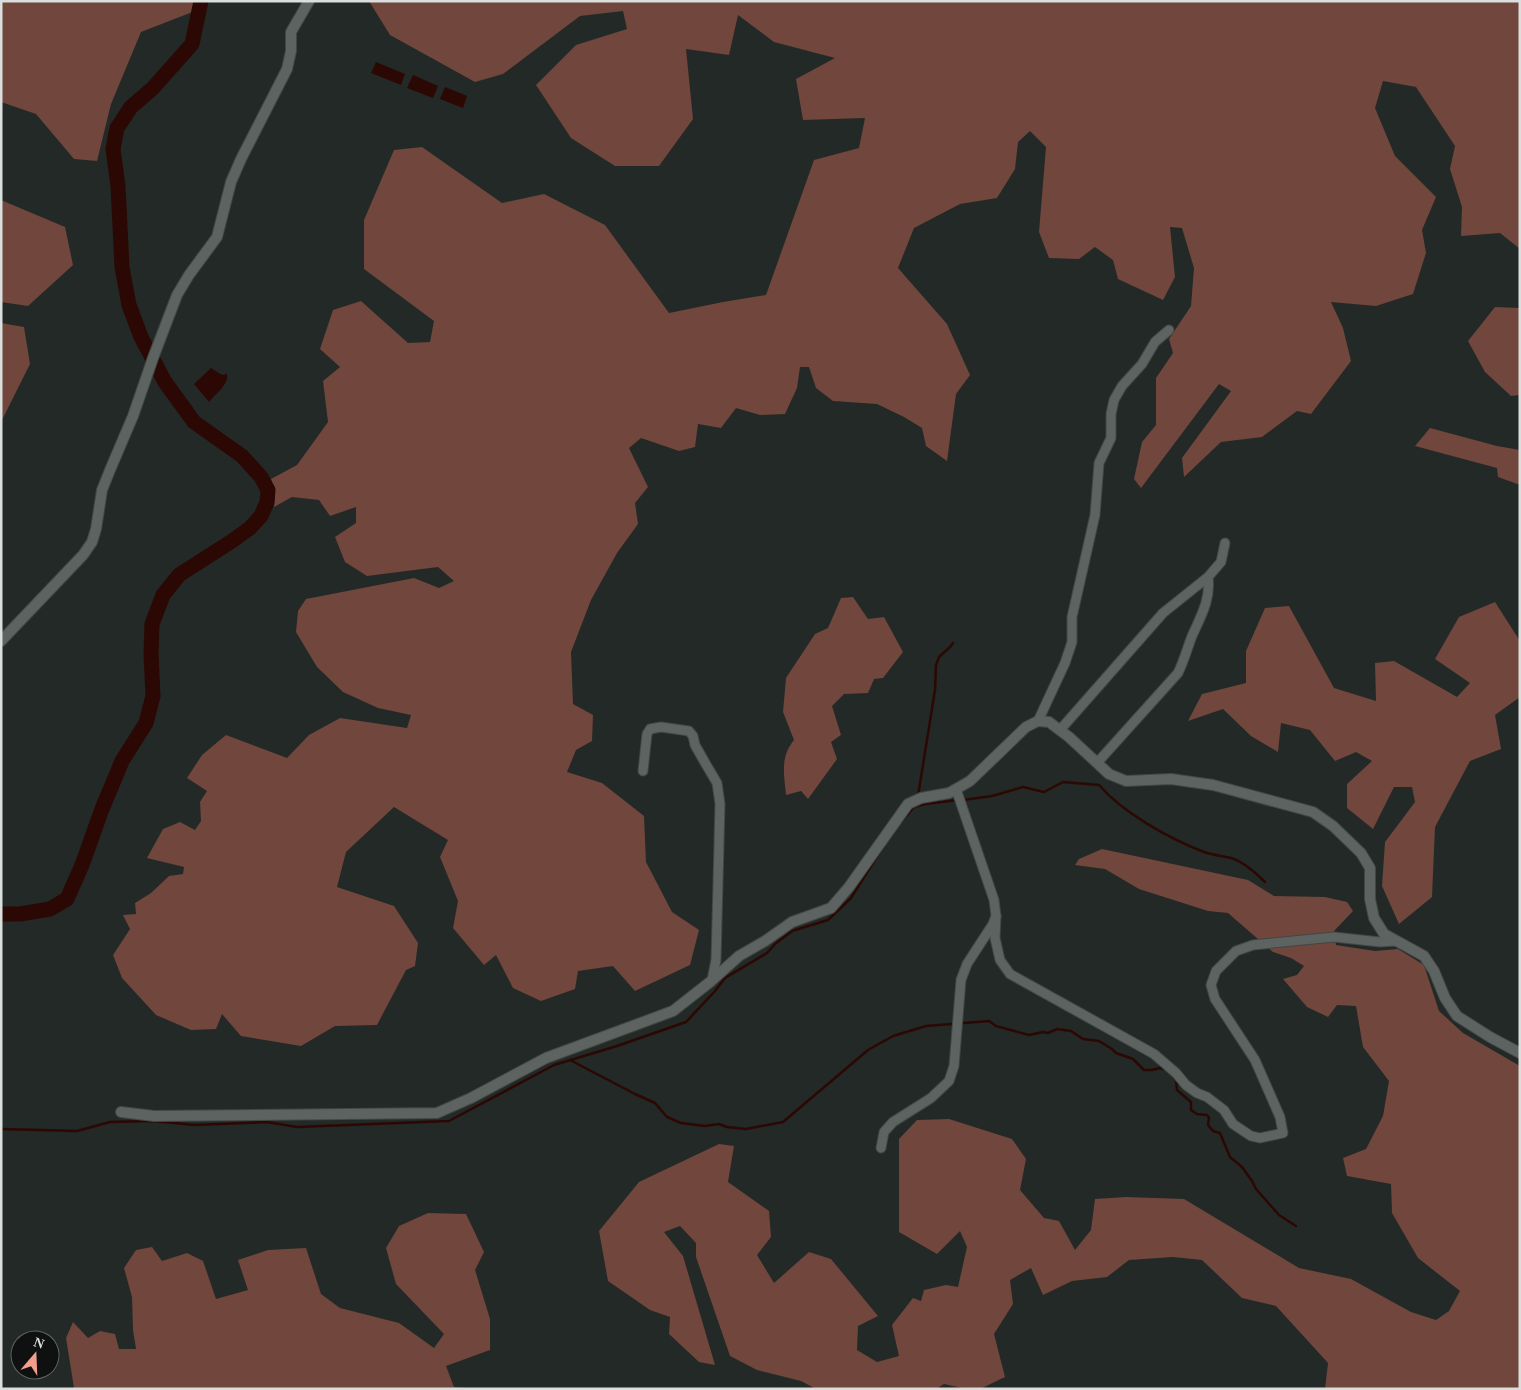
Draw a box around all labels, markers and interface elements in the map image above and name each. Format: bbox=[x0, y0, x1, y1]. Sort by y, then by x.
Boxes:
north arrow bbox=[10, 1330, 60, 1380]
text: N bbox=[32, 1334, 46, 1352]

